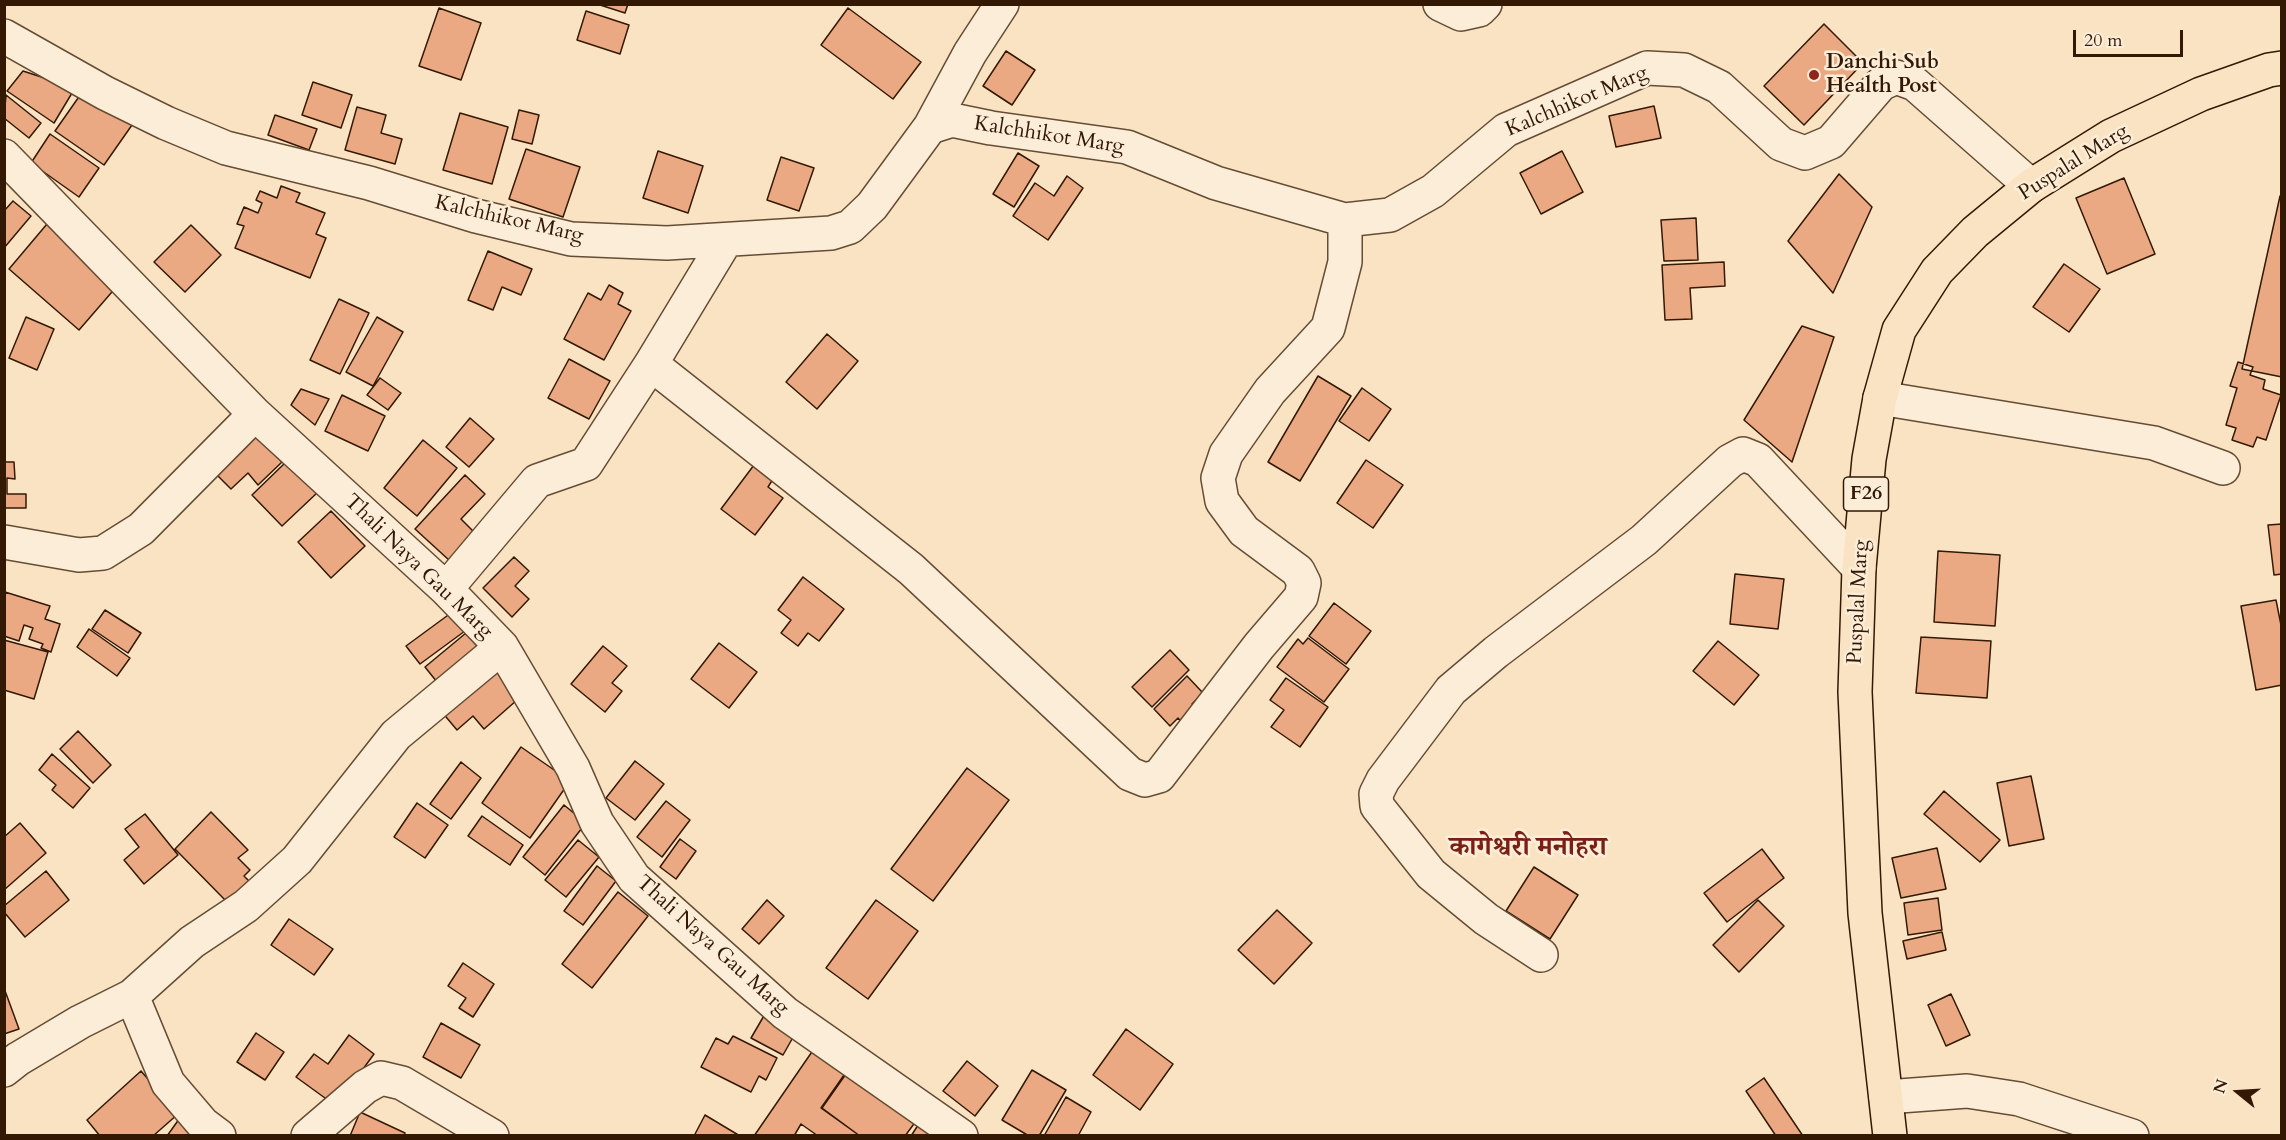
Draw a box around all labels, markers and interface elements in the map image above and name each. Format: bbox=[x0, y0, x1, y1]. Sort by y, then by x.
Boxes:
scale bar bbox=[2076, 18, 2186, 56]
text: 20 m bbox=[2084, 28, 2123, 53]
place label: Danchi Sub Health Post bbox=[1826, 50, 1939, 100]
street label: Kalchhikot Marg bbox=[1502, 61, 1652, 143]
marker: Danchi Sub Health Post bbox=[1807, 68, 1821, 82]
street label: Kalchhikot Marg bbox=[972, 112, 1126, 160]
street label: Puspalal Marg bbox=[2014, 119, 2134, 207]
street label: Kalchhikot Marg bbox=[432, 191, 586, 249]
road number: F26 bbox=[1844, 477, 1888, 511]
street label: Thali Naya Gau Marg bbox=[338, 490, 498, 644]
street label: Puspalal Marg bbox=[1843, 539, 1875, 665]
district label: कागेश्वरी मनोहरा bbox=[1449, 833, 1607, 865]
street label: Thali Naya Gau Marg bbox=[630, 871, 794, 1021]
north arrow bbox=[2208, 1062, 2268, 1122]
text: N bbox=[2208, 1076, 2233, 1096]

